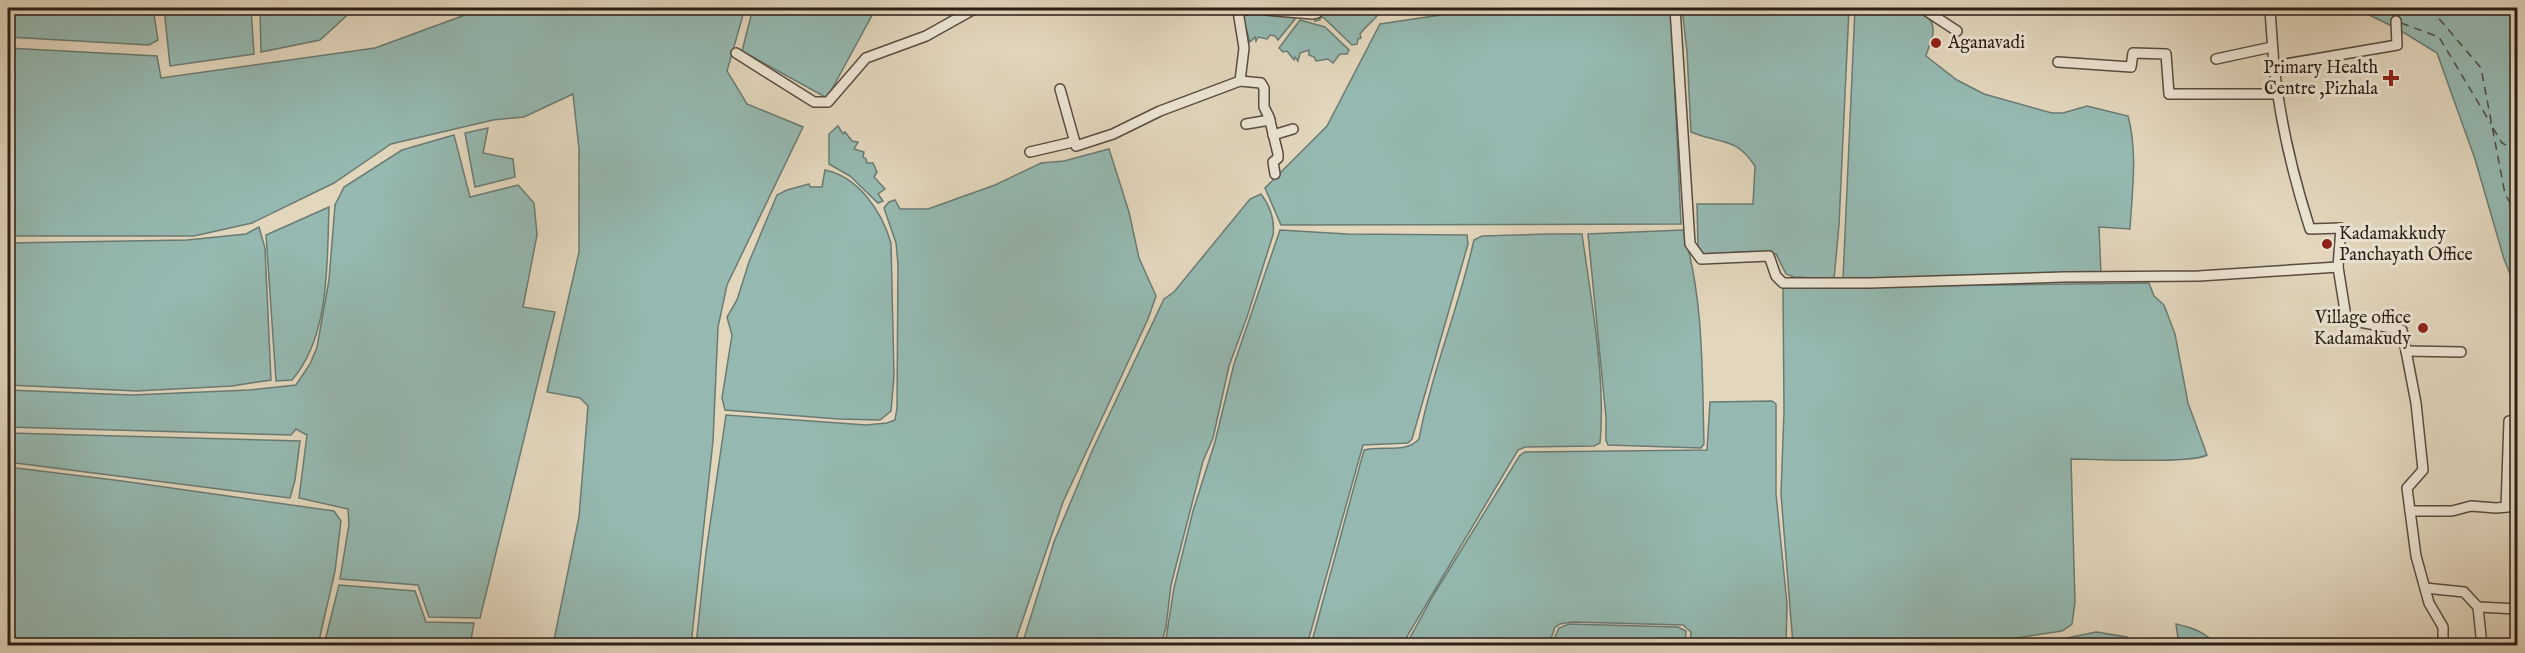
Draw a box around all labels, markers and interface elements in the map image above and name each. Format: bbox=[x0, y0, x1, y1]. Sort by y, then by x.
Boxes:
place label: Aganavadi bbox=[1947, 32, 2025, 55]
marker: Aganavadi bbox=[1929, 36, 1943, 50]
place label: Primary Health Centre ,Pizhala bbox=[2263, 57, 2378, 101]
marker: Primary Health Centre ,Pizhala bbox=[2382, 69, 2400, 87]
place label: Kadamakkudy Panchayath Office bbox=[2339, 223, 2473, 267]
marker: Kadamakkudy Panchayath Office bbox=[2320, 237, 2334, 251]
place label: Village office Kadamakudy bbox=[2314, 307, 2411, 351]
marker: Village office Kadamakudy bbox=[2416, 321, 2430, 335]

